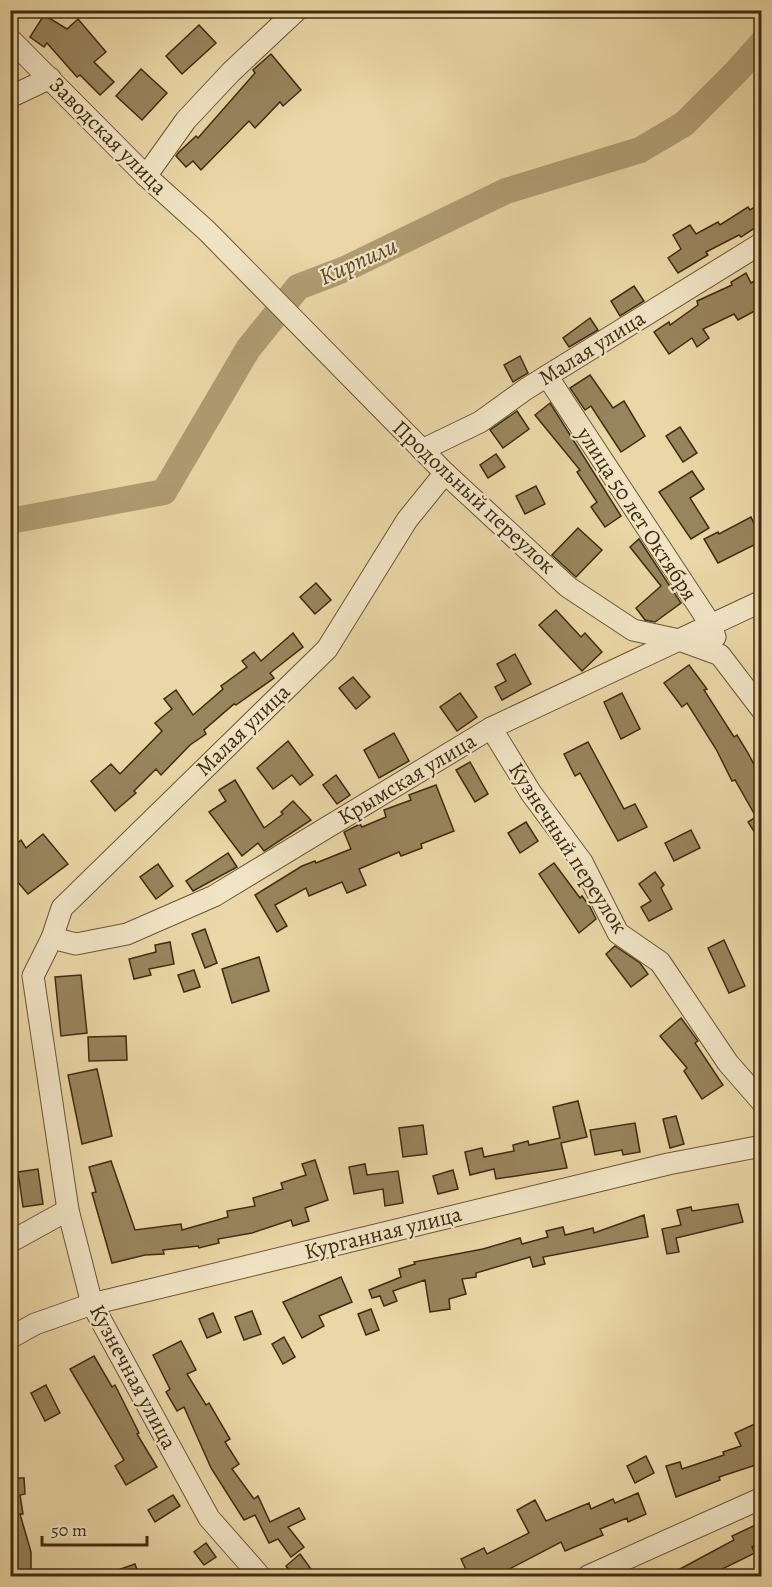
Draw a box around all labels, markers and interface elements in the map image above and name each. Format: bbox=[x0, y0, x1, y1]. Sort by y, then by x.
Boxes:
street label: Заводская улица bbox=[42, 70, 174, 202]
water label: Кирпили bbox=[314, 230, 402, 292]
street label: Малая улица bbox=[533, 303, 652, 393]
street label: Продольный переулок bbox=[386, 413, 562, 581]
street label: улица 50 лет Октября bbox=[569, 420, 704, 607]
street label: Малая улица bbox=[189, 677, 297, 783]
street label: Крымская улица bbox=[332, 725, 482, 832]
street label: Кузнечный переулок bbox=[501, 757, 635, 939]
street label: Курганная улица bbox=[301, 1199, 466, 1267]
street label: Кузнечная улица bbox=[82, 1299, 184, 1456]
scale bar bbox=[42, 1509, 147, 1547]
text: 50 m bbox=[51, 1518, 87, 1542]

